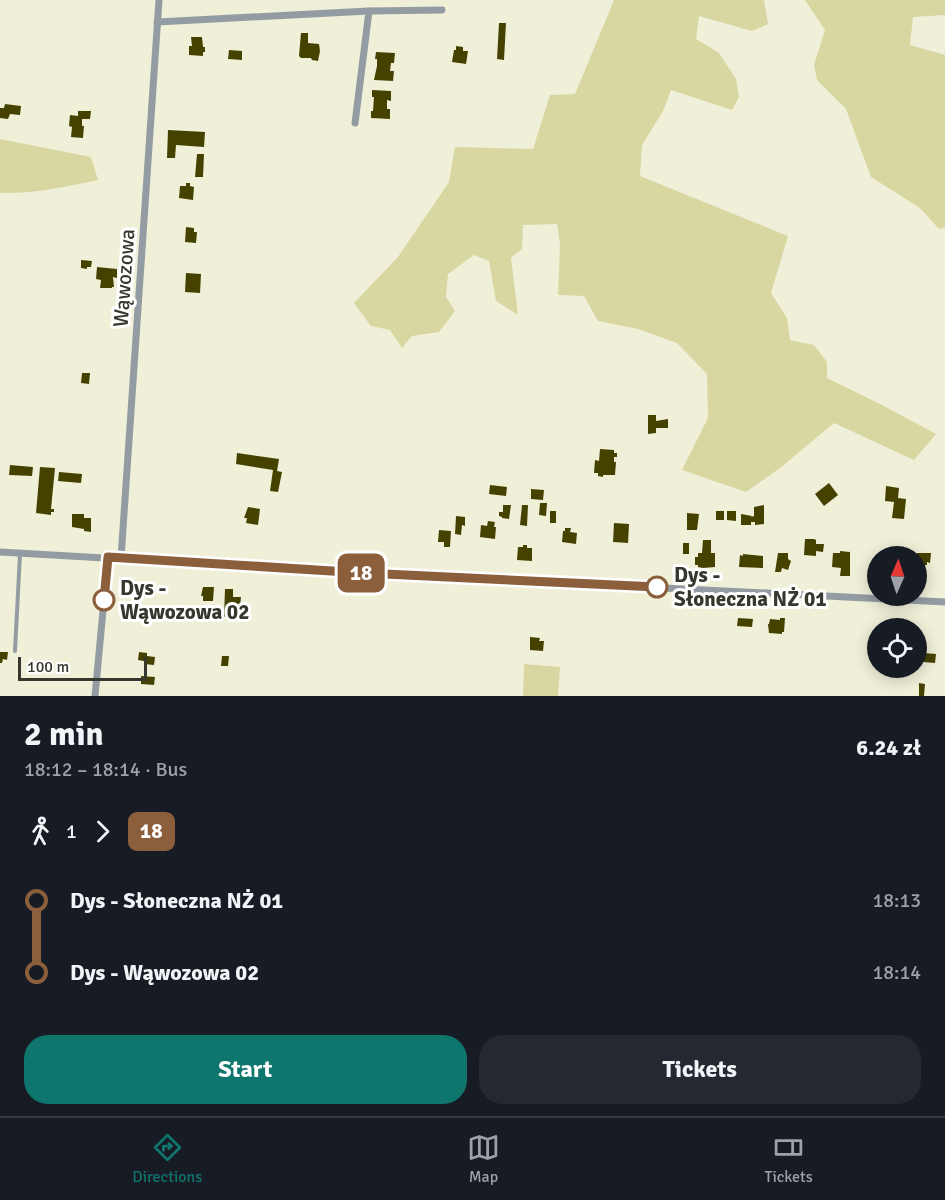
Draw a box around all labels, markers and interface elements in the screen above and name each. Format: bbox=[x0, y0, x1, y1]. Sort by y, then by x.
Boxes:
street label: Wąwozowa bbox=[108, 228, 140, 328]
north arrow bbox=[867, 546, 927, 606]
map controls bbox=[867, 546, 927, 678]
line badge: 18 bbox=[334, 554, 388, 592]
text: 18 bbox=[350, 560, 372, 586]
place label: Dys - Słoneczna NŻ 01 bbox=[674, 562, 827, 612]
place label: Dys - Wąwozowa 02 bbox=[120, 575, 250, 625]
marker: Dys - Słoneczna NŻ 01 bbox=[646, 576, 668, 598]
marker: Dys - Wąwozowa 02 bbox=[93, 589, 115, 611]
button: locate bbox=[867, 618, 927, 678]
scale bar bbox=[18, 654, 147, 682]
text: 100 m bbox=[27, 657, 69, 677]
text: 2 min bbox=[24, 714, 104, 755]
text: 6.24 zł bbox=[856, 734, 921, 761]
text: 18:12 – 18:14 · Bus bbox=[24, 757, 187, 782]
icon: walk bbox=[24, 815, 57, 848]
icon: forward bbox=[86, 815, 119, 848]
text: 18 bbox=[140, 818, 163, 844]
text: 1 bbox=[66, 819, 77, 844]
text: Dys - Słoneczna NŻ 01 bbox=[70, 887, 283, 914]
text: 18:13 bbox=[872, 888, 921, 913]
text: Dys - Wąwozowa 02 bbox=[70, 959, 259, 986]
text: 18:14 bbox=[872, 960, 921, 985]
button: Start bbox=[24, 1035, 467, 1104]
button: Tickets bbox=[479, 1035, 921, 1104]
tab: Directions bbox=[132, 1131, 202, 1187]
tab: Map bbox=[467, 1131, 500, 1187]
tab: Tickets bbox=[765, 1131, 813, 1187]

